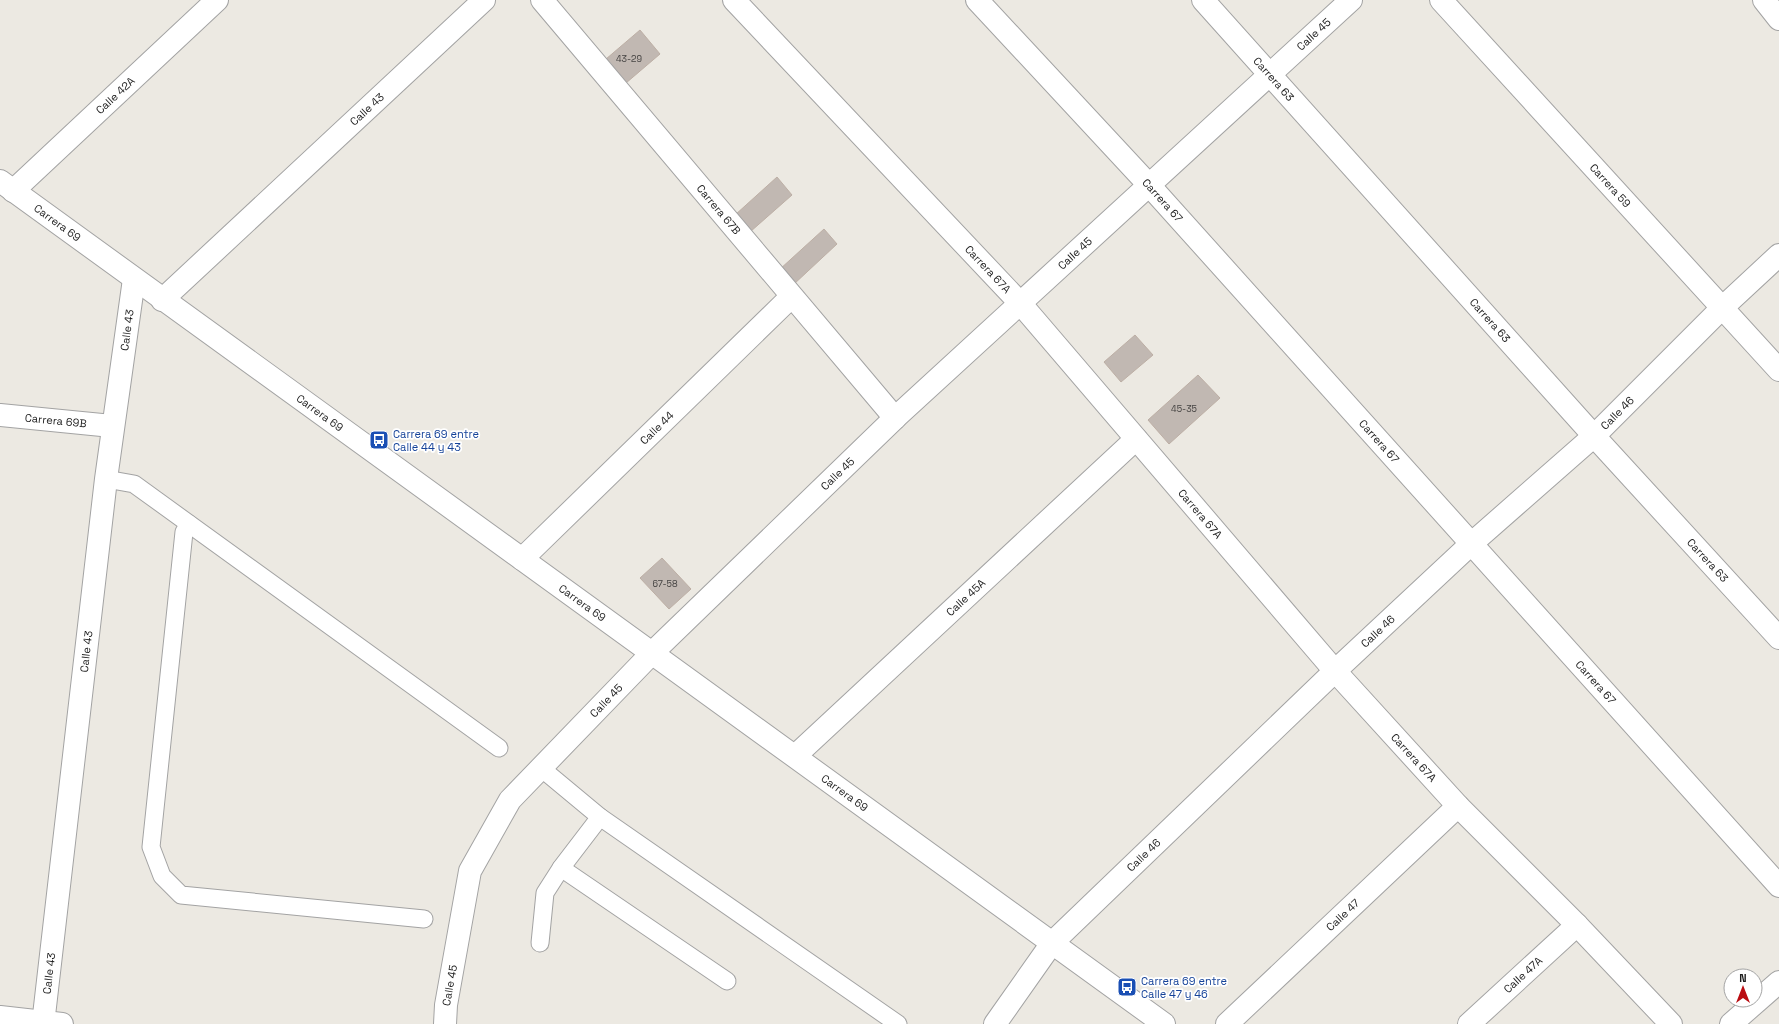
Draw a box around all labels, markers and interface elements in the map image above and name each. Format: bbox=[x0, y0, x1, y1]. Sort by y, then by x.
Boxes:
street label: Calle 45 bbox=[1294, 15, 1334, 53]
house number: 43-29 bbox=[616, 53, 642, 65]
street label: Carrera 63 bbox=[1250, 54, 1297, 104]
street label: Calle 42A bbox=[93, 74, 138, 117]
street label: Calle 43 bbox=[347, 90, 387, 128]
street label: Carrera 59 bbox=[1587, 160, 1634, 210]
street label: Carrera 67 bbox=[1139, 175, 1186, 225]
street label: Carrera 67B bbox=[694, 181, 744, 237]
street label: Carrera 69 bbox=[31, 201, 84, 244]
street label: Calle 45 bbox=[1055, 234, 1095, 272]
street label: Carrera 67A bbox=[962, 242, 1014, 296]
street label: Carrera 63 bbox=[1467, 295, 1514, 345]
street label: Calle 43 bbox=[117, 308, 137, 352]
street label: Carrera 69 bbox=[294, 391, 346, 435]
street label: Calle 46 bbox=[1597, 393, 1637, 433]
house number: 45-35 bbox=[1171, 403, 1197, 415]
street label: Calle 44 bbox=[637, 408, 677, 447]
street label: Carrera 69B bbox=[24, 410, 87, 430]
street label: Carrera 67 bbox=[1356, 416, 1402, 466]
place label: Carrera 69 entre Calle 44 y 43 bbox=[393, 427, 479, 454]
bus stop icon: Carrera 69 entre Calle 44 y 43 bbox=[368, 429, 390, 451]
street label: Calle 45 bbox=[818, 454, 858, 493]
street label: Carrera 67A bbox=[1175, 486, 1226, 541]
street label: Carrera 63 bbox=[1684, 535, 1732, 585]
street label: Calle 45A bbox=[943, 576, 988, 619]
house number: 67-58 bbox=[652, 578, 678, 590]
street label: Carrera 69 bbox=[556, 581, 609, 625]
street label: Calle 46 bbox=[1358, 612, 1398, 650]
street label: Calle 43 bbox=[77, 630, 95, 673]
street label: Carrera 67 bbox=[1573, 657, 1619, 707]
street label: Calle 45 bbox=[587, 680, 626, 720]
street label: Carrera 67A bbox=[1388, 730, 1439, 785]
street label: Carrera 69 bbox=[819, 771, 871, 815]
street label: Calle 46 bbox=[1124, 835, 1164, 875]
street label: Calle 47 bbox=[1323, 896, 1362, 934]
street label: Calle 43 bbox=[40, 951, 58, 995]
street label: Calle 47A bbox=[1500, 953, 1545, 996]
street label: Calle 45 bbox=[439, 963, 460, 1007]
north arrow bbox=[1723, 968, 1763, 1008]
text: N bbox=[1739, 971, 1747, 985]
place label: Carrera 69 entre Calle 47 y 46 bbox=[1141, 974, 1227, 1001]
bus stop icon: Carrera 69 entre Calle 47 y 46 bbox=[1116, 976, 1138, 998]

